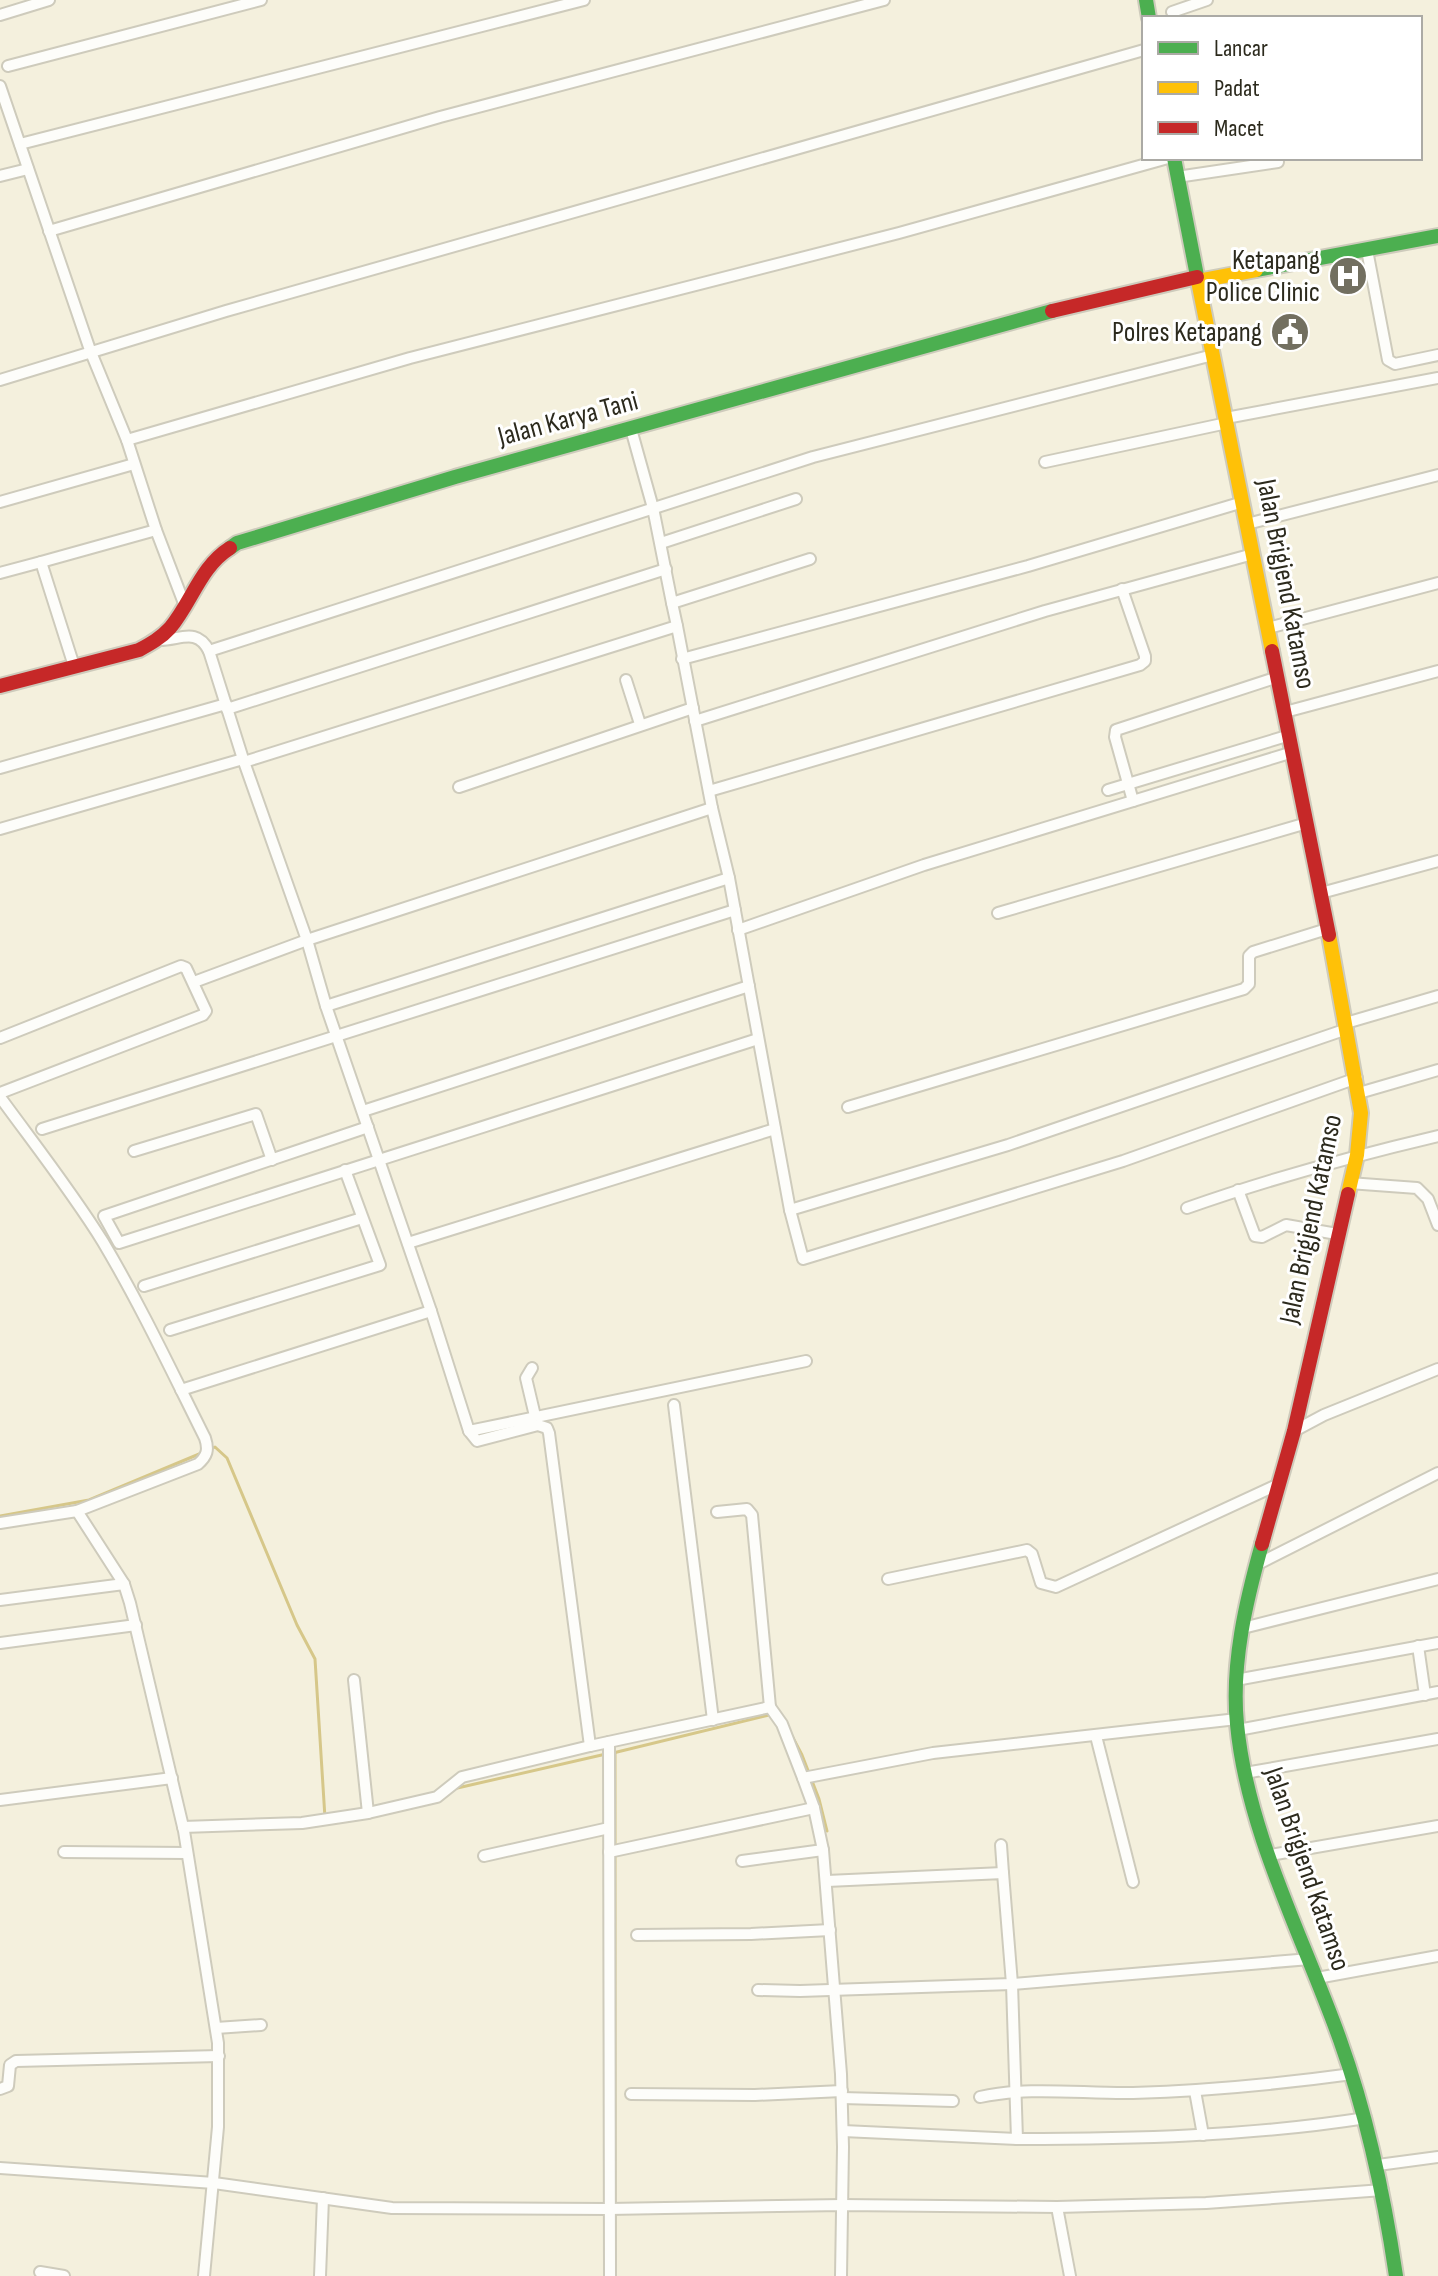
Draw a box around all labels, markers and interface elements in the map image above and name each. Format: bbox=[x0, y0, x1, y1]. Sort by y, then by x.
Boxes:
legend bbox=[1142, 16, 1422, 160]
text: Lancar bbox=[1214, 34, 1268, 63]
text: Padat bbox=[1214, 74, 1260, 103]
text: Macet bbox=[1214, 114, 1264, 143]
place label: Ketapang Police Clinic bbox=[1206, 244, 1320, 309]
hospital icon: Ketapang Police Clinic bbox=[1327, 255, 1369, 297]
public building icon: Polres Ketapang bbox=[1269, 311, 1311, 353]
place label: Polres Ketapang bbox=[1112, 316, 1262, 349]
street label: Jalan Karya Tani bbox=[493, 384, 642, 454]
street label: Jalan Brigjend Katamso bbox=[1249, 475, 1323, 692]
street label: Jalan Brigjend Katamso bbox=[1273, 1111, 1349, 1328]
street label: Jalan Brigjend Katamso bbox=[1256, 1762, 1357, 1975]

